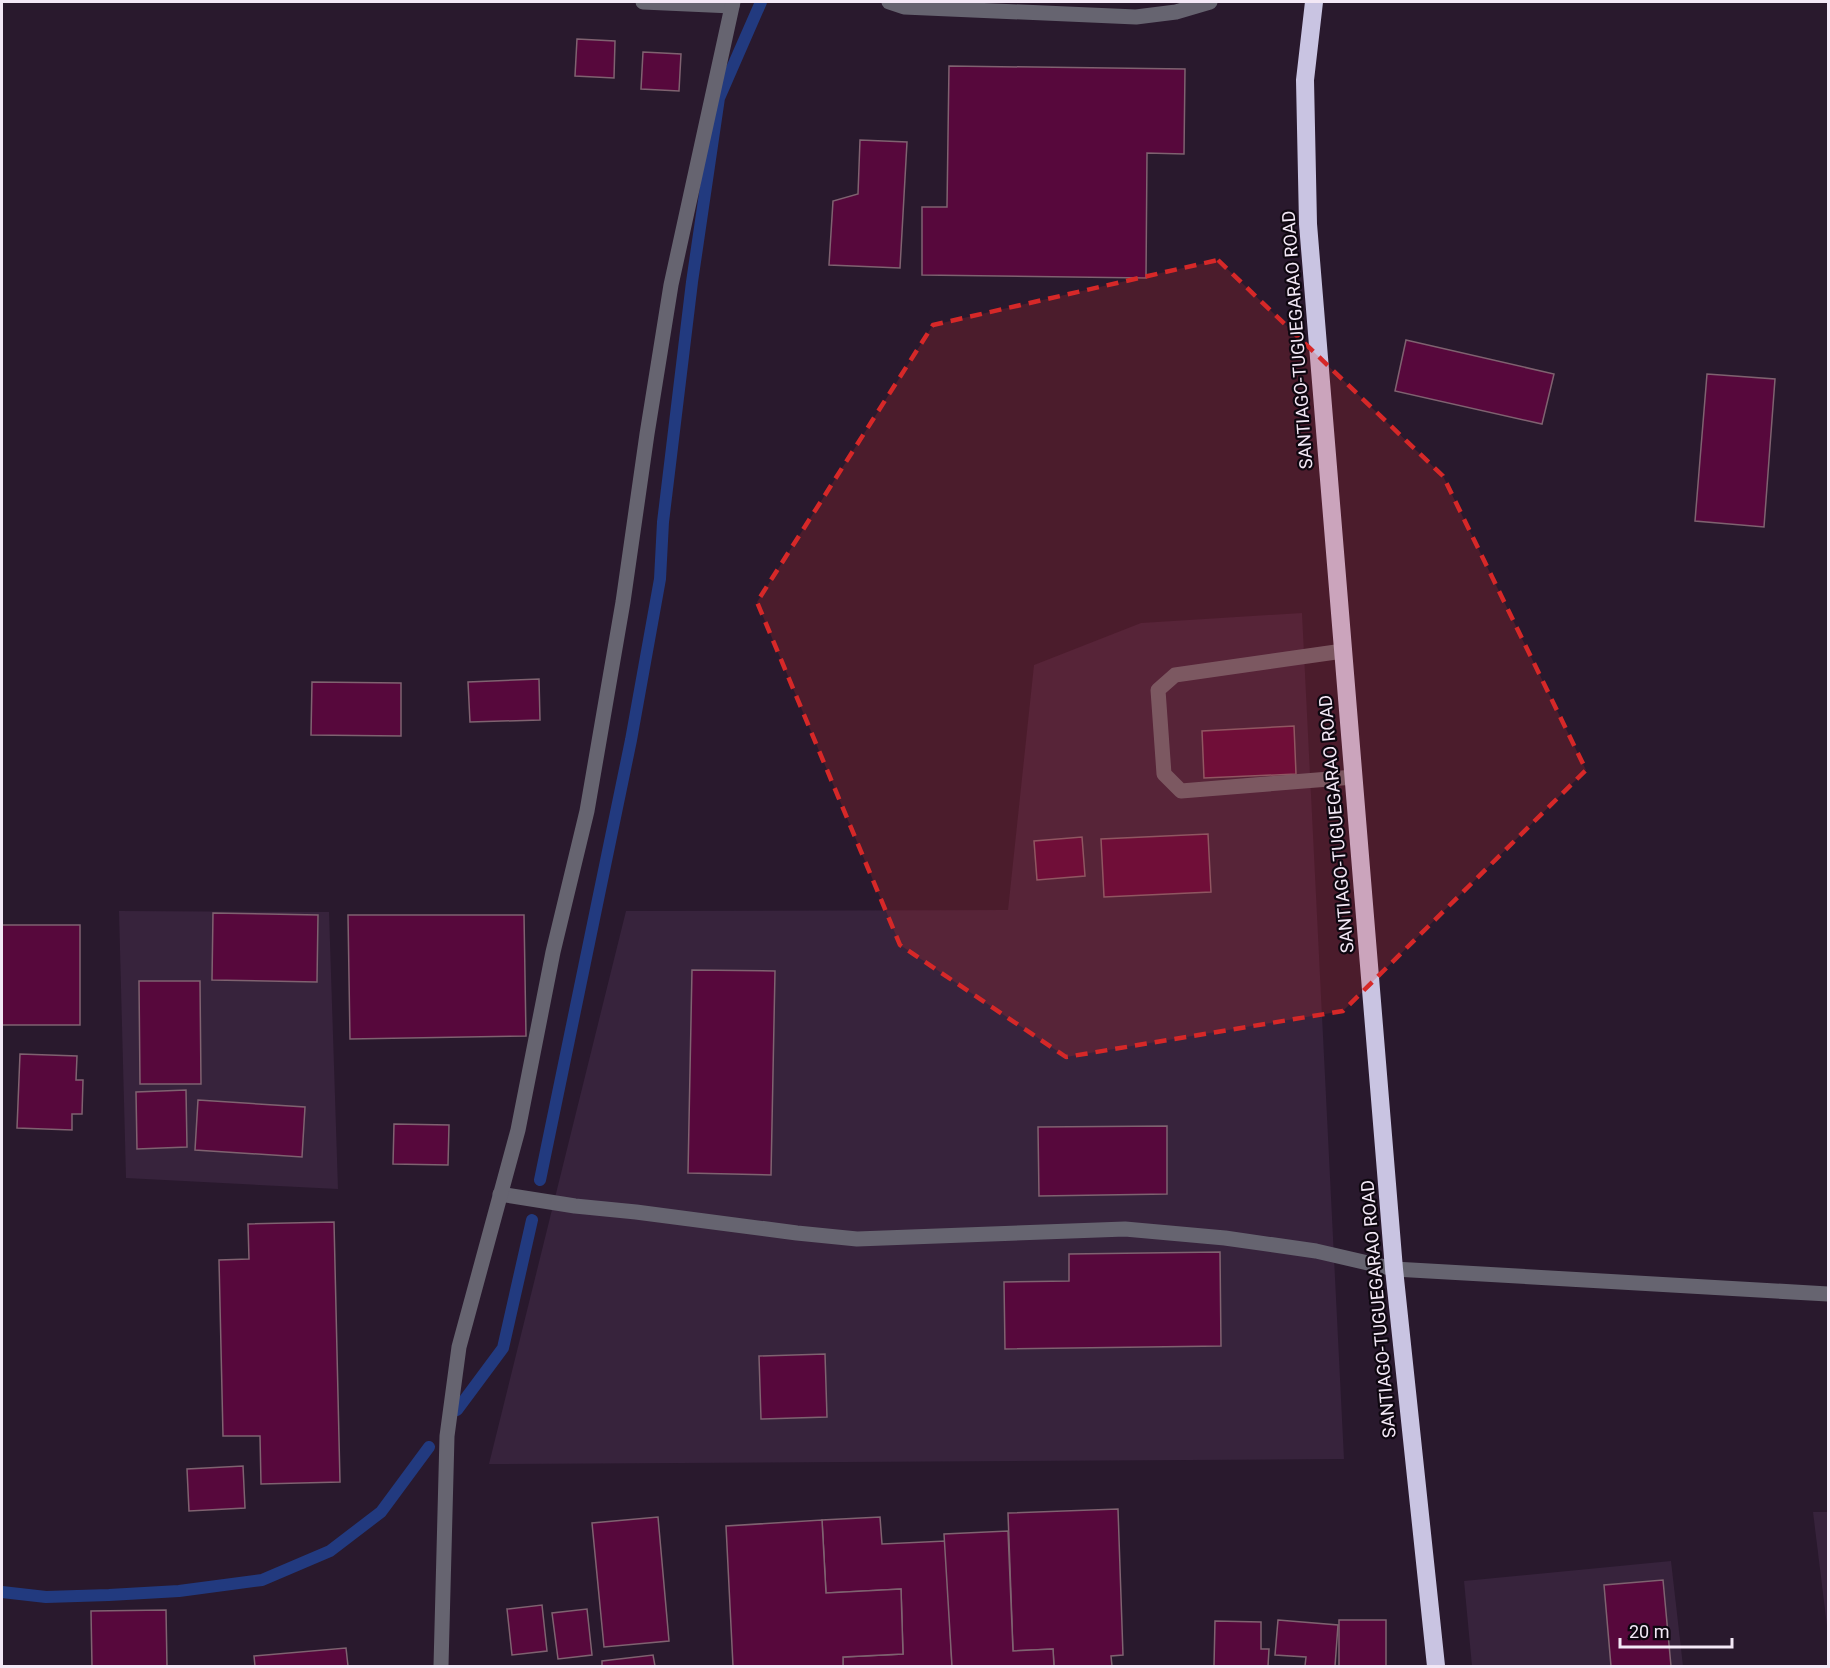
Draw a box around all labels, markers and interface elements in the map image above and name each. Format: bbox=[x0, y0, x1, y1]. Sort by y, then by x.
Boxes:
street label: SANTIAGO-TUGUEGARAO ROAD bbox=[1277, 210, 1317, 470]
street label: SANTIAGO-TUGUEGARAO ROAD bbox=[1314, 694, 1358, 954]
street label: SANTIAGO-TUGUEGARAO ROAD bbox=[1356, 1179, 1400, 1439]
scale bar bbox=[1620, 1611, 1732, 1649]
text: 20 m bbox=[1629, 1621, 1669, 1642]

